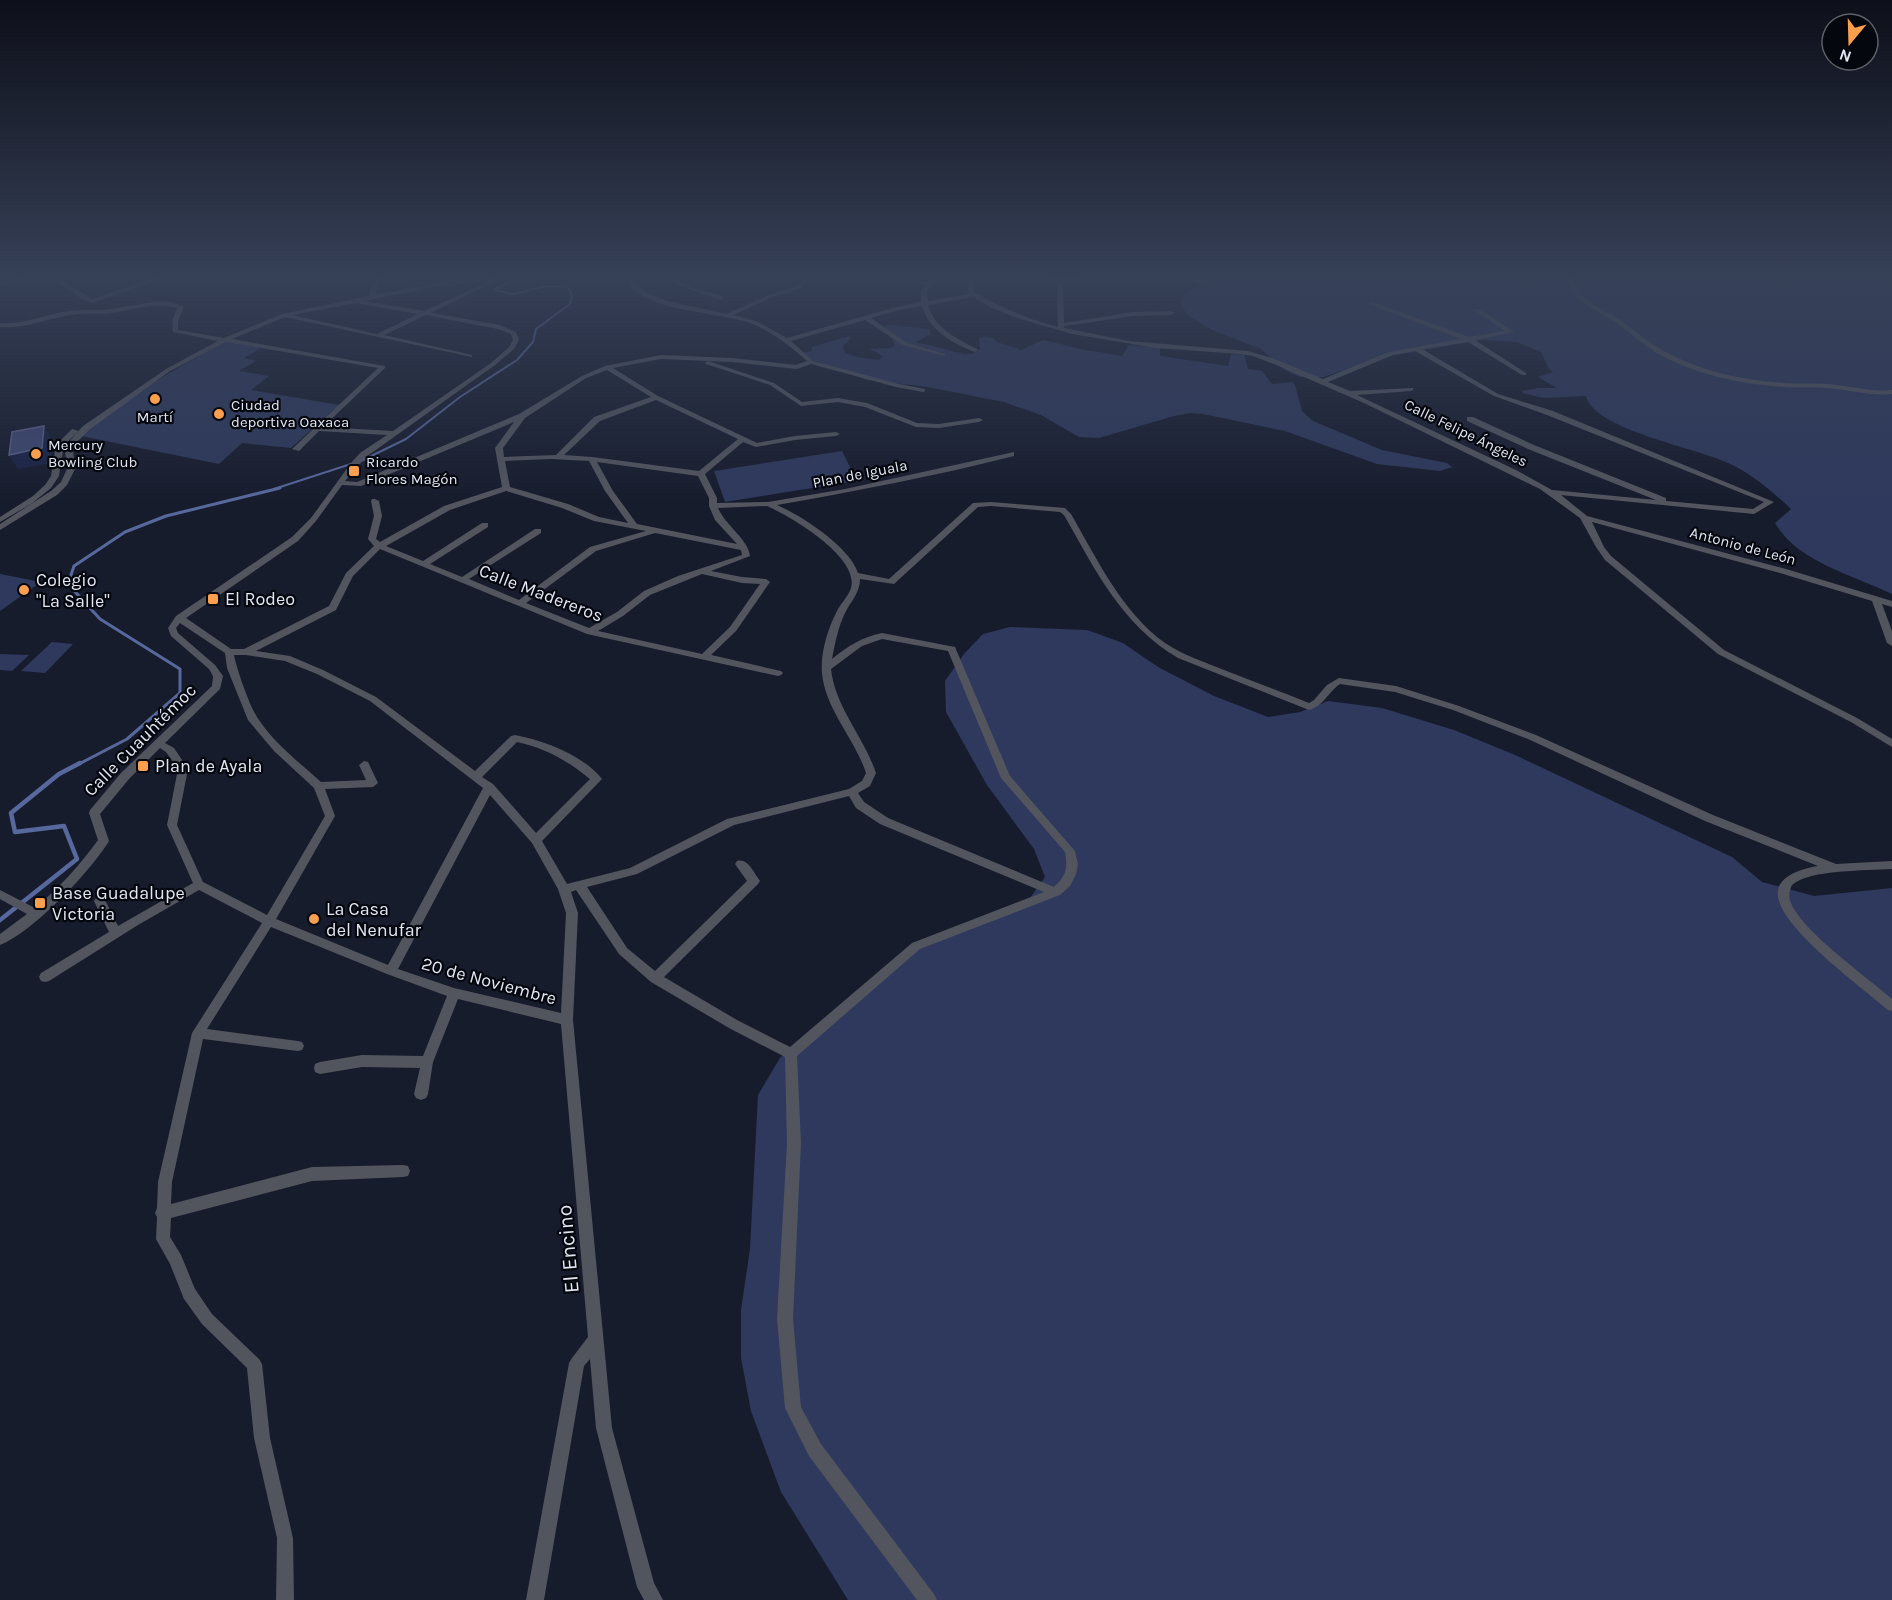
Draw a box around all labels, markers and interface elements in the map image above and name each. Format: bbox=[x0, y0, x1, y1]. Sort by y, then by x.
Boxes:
north arrow bbox=[1820, 12, 1880, 72]
text: N bbox=[1837, 45, 1854, 67]
marker: Martí bbox=[148, 392, 162, 406]
street label: Calle Felipe Ángeles bbox=[1402, 395, 1530, 471]
place label: Ciudad deportiva Oaxaca bbox=[231, 396, 349, 431]
marker: Ciudad deportiva Oaxaca bbox=[212, 407, 226, 421]
place label: Martí bbox=[137, 408, 174, 426]
place label: Mercury Bowling Club bbox=[48, 436, 138, 471]
marker: Mercury Bowling Club bbox=[29, 447, 43, 461]
place label: Ricardo Flores Magón bbox=[366, 453, 458, 488]
street label: Plan de Iguala bbox=[811, 456, 909, 492]
marker: Ricardo Flores Magón bbox=[347, 464, 361, 478]
street label: Antonio de León bbox=[1688, 523, 1798, 569]
street label: Calle Madereros bbox=[476, 559, 606, 627]
place label: Colegio "La Salle" bbox=[36, 569, 110, 612]
marker: Colegio "La Salle" bbox=[17, 583, 31, 597]
place label: El Rodeo bbox=[225, 588, 295, 610]
marker: El Rodeo bbox=[206, 592, 220, 606]
street label: Calle Cuauhtémoc bbox=[79, 679, 201, 801]
place label: Plan de Ayala bbox=[155, 755, 262, 777]
marker: Plan de Ayala bbox=[136, 759, 150, 773]
place label: Base Guadalupe Victoria bbox=[52, 882, 185, 925]
marker: Base Guadalupe Victoria bbox=[33, 896, 47, 910]
place label: La Casa del Nenufar bbox=[326, 898, 422, 941]
marker: La Casa del Nenufar bbox=[307, 912, 321, 926]
street label: 20 de Noviembre bbox=[419, 952, 559, 1010]
street label: El Encino bbox=[552, 1204, 584, 1294]

